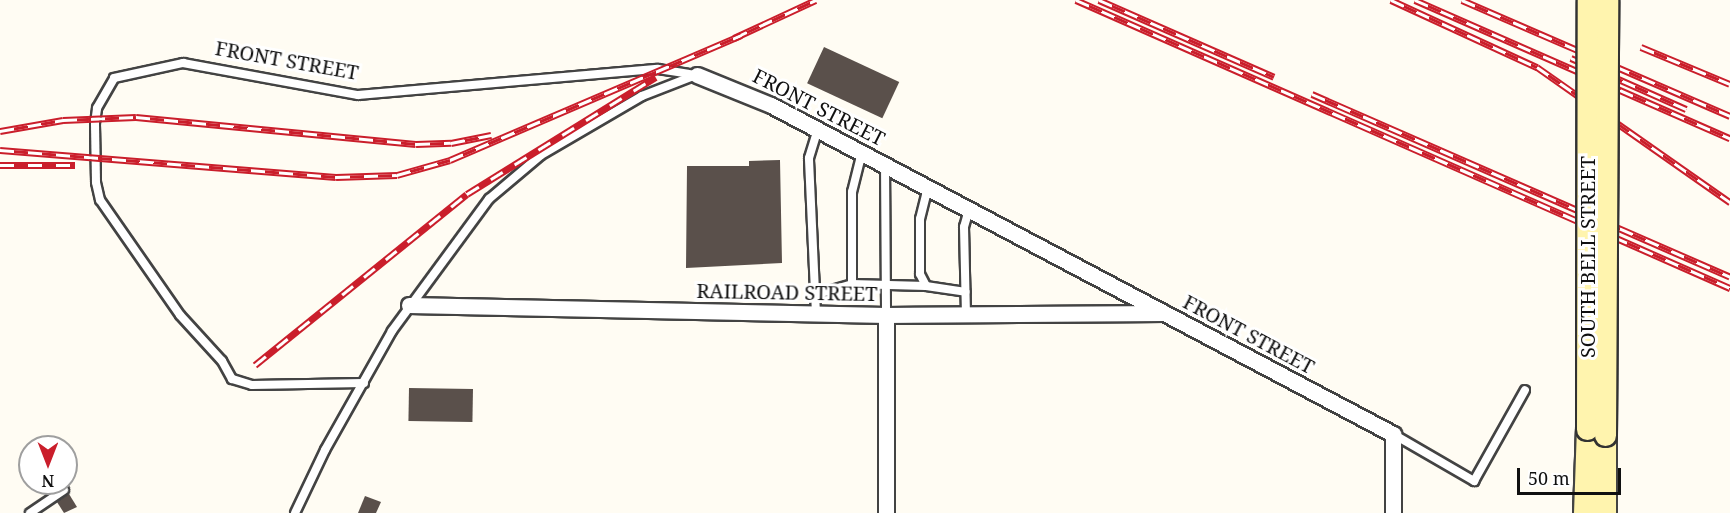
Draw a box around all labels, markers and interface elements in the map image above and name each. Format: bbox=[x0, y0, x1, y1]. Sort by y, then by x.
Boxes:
street label: FRONT STREET bbox=[213, 36, 361, 84]
street label: FRONT STREET bbox=[749, 63, 889, 151]
street label: SOUTH BELL STREET bbox=[1575, 156, 1599, 358]
street label: RAILROAD STREET bbox=[696, 278, 878, 306]
street label: FRONT STREET bbox=[1179, 289, 1319, 379]
north arrow bbox=[18, 435, 78, 495]
scale bar bbox=[1520, 456, 1624, 494]
text: 50 m bbox=[1528, 466, 1570, 490]
text: N bbox=[42, 470, 54, 492]

